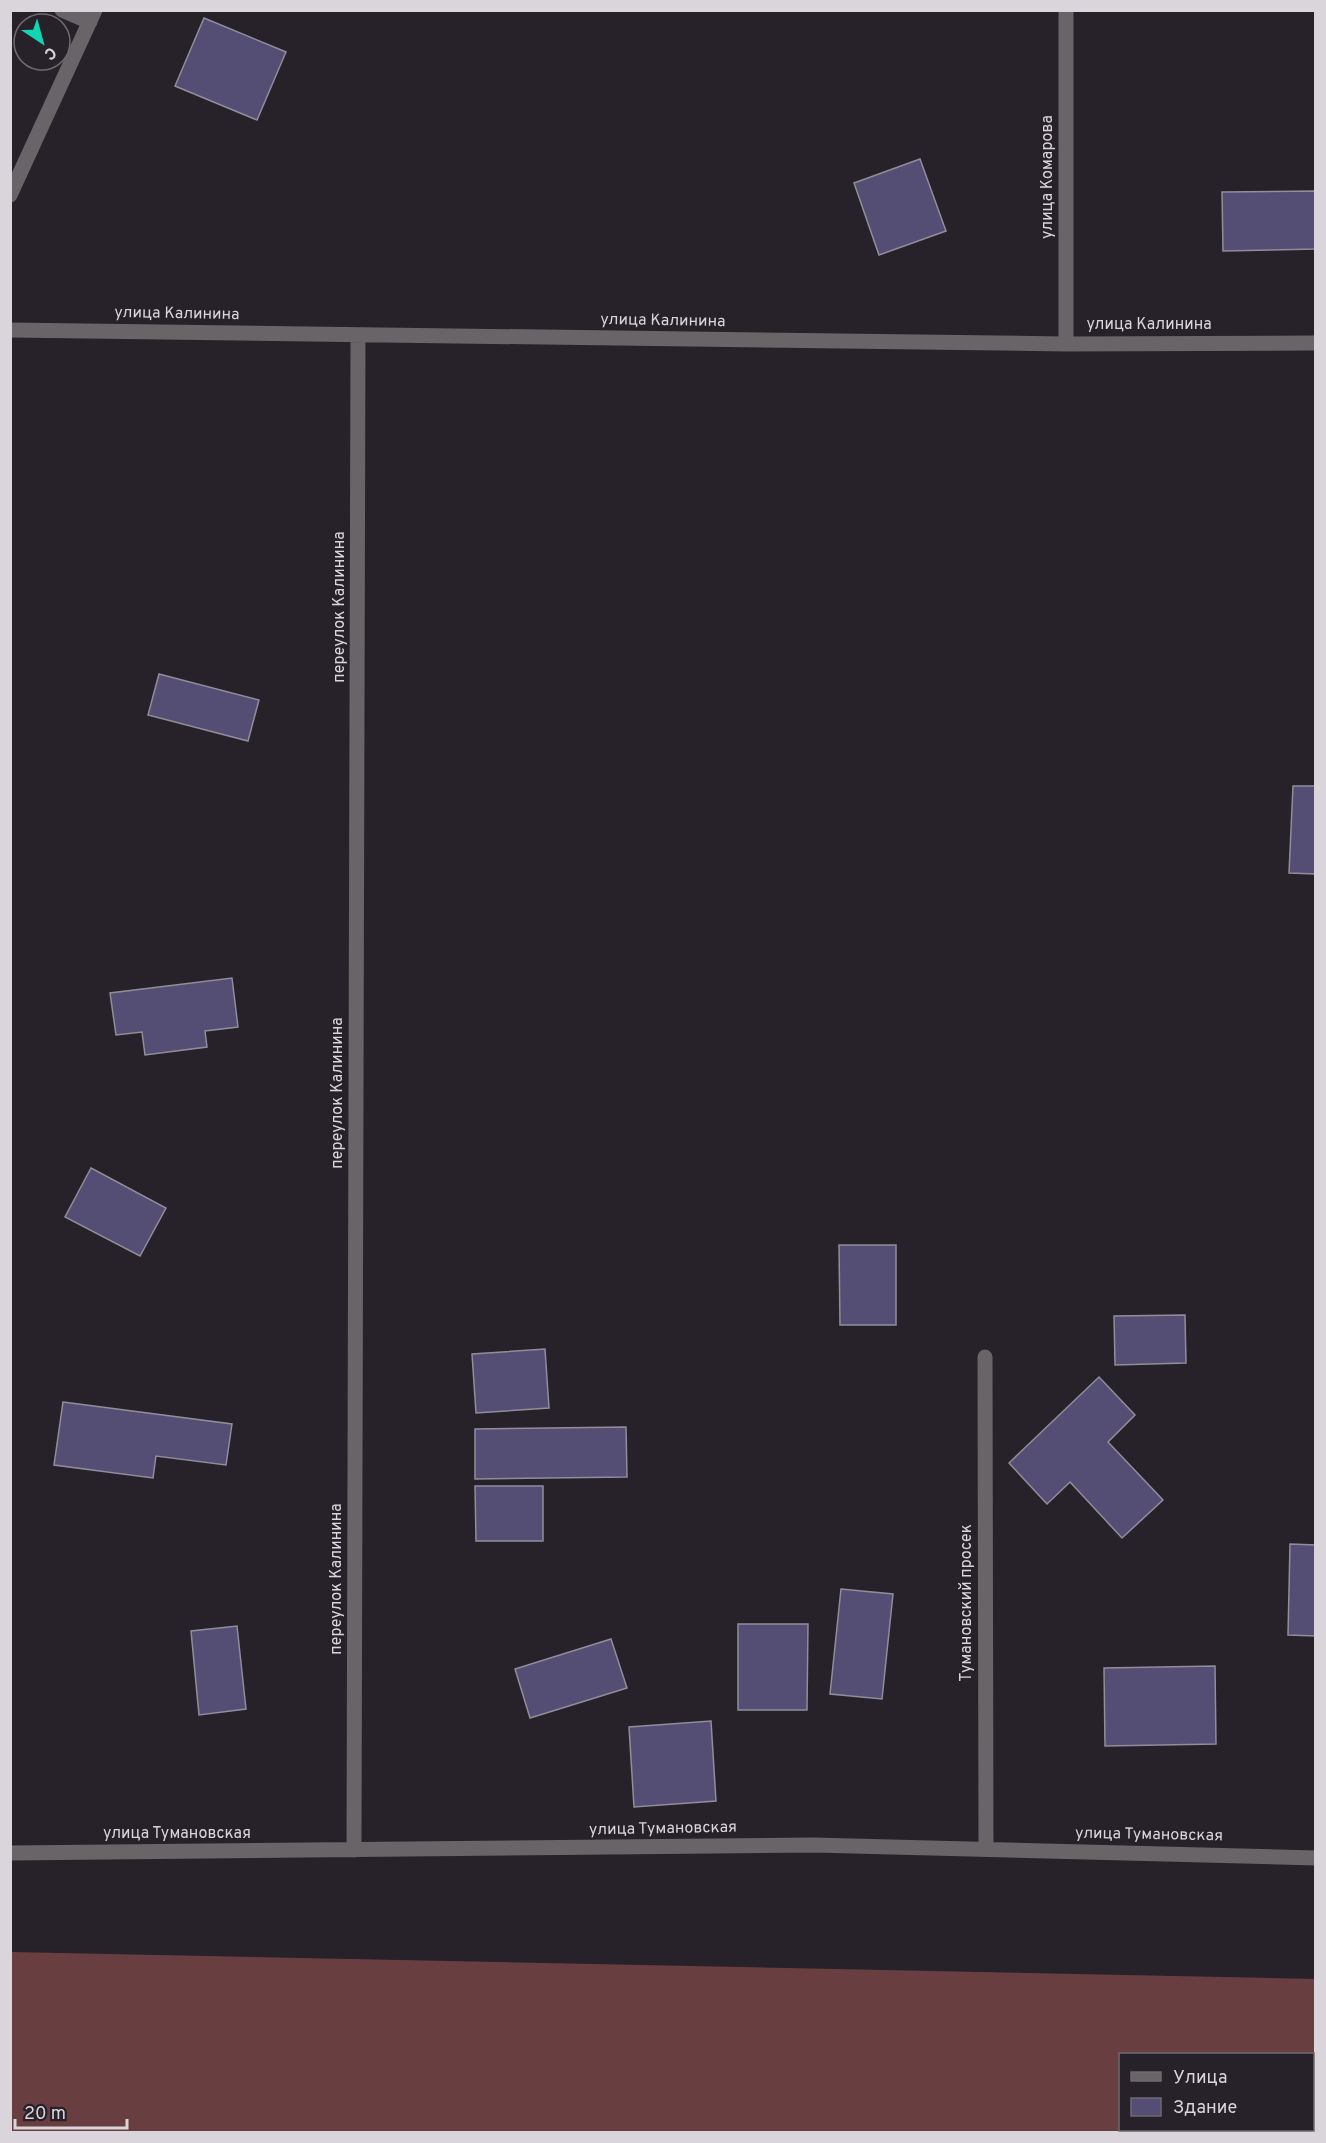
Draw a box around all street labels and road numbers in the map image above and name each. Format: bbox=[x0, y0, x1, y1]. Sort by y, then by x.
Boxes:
street label: улица Комарова bbox=[1038, 115, 1058, 239]
street label: улица Калинина bbox=[114, 303, 240, 325]
street label: улица Калинина bbox=[600, 310, 726, 332]
street label: улица Калинина bbox=[1086, 315, 1212, 335]
street label: переулок Калинина bbox=[330, 531, 350, 683]
street label: переулок Калинина bbox=[328, 1017, 348, 1169]
street label: переулок Калинина bbox=[327, 1503, 347, 1655]
street label: Тумановский просек bbox=[957, 1524, 977, 1682]
street label: улица Тумановская bbox=[589, 1818, 737, 1840]
street label: улица Тумановская bbox=[103, 1824, 251, 1844]
street label: улица Тумановская bbox=[1075, 1824, 1223, 1846]

